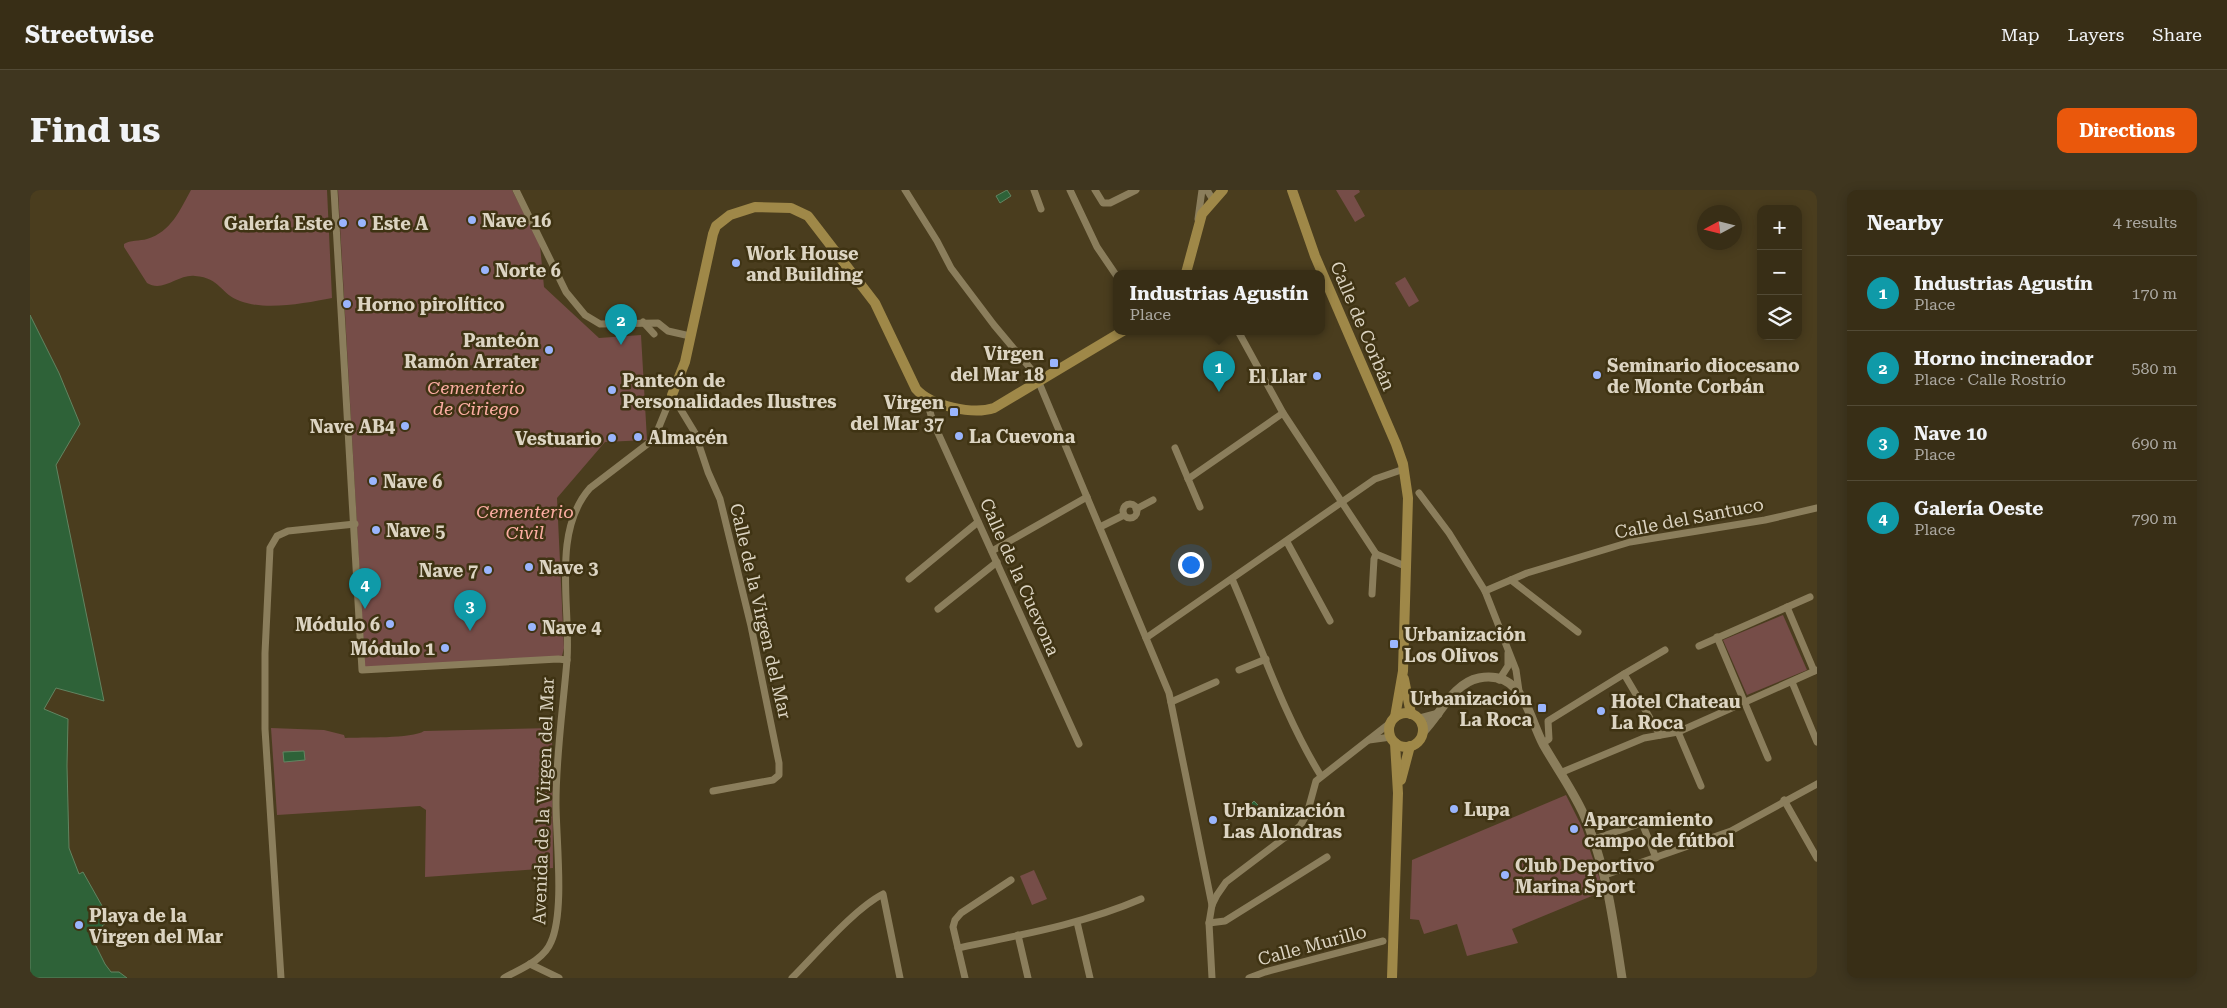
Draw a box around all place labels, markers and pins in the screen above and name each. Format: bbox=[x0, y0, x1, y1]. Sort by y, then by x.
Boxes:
place label: Nave 16 bbox=[482, 210, 551, 231]
place label: Galería Este bbox=[224, 213, 333, 234]
place label: Este A bbox=[372, 213, 428, 234]
marker: Nave 16 bbox=[466, 214, 478, 226]
marker: Galería Este bbox=[337, 217, 349, 229]
marker: Este A bbox=[356, 217, 368, 229]
place label: Work House and Building bbox=[746, 243, 864, 285]
marker: Work House and Building bbox=[730, 257, 742, 269]
place label: Norte 6 bbox=[495, 260, 561, 281]
marker: Norte 6 bbox=[479, 264, 491, 276]
place label: Horno pirolítico bbox=[357, 294, 505, 315]
marker: Horno pirolítico bbox=[341, 298, 353, 310]
pin: 2 bbox=[605, 304, 637, 345]
place label: Panteón Ramón Arrater bbox=[404, 330, 539, 372]
place label: Virgen del Mar 18 bbox=[950, 343, 1044, 385]
marker: Panteón Ramón Arrater bbox=[543, 344, 555, 356]
pin: 1 bbox=[1203, 351, 1235, 392]
place label: Seminario diocesano de Monte Corbán bbox=[1607, 355, 1800, 397]
marker: Virgen del Mar 18 bbox=[1048, 357, 1060, 369]
place label: El Llar bbox=[1249, 366, 1307, 387]
marker: Seminario diocesano de Monte Corbán bbox=[1591, 369, 1603, 381]
place label: Panteón de Personalidades Ilustres bbox=[622, 370, 837, 412]
marker: El Llar bbox=[1311, 370, 1323, 382]
marker: Panteón de Personalidades Ilustres bbox=[606, 384, 618, 396]
place label: Virgen del Mar 37 bbox=[850, 392, 944, 434]
marker: Virgen del Mar 37 bbox=[948, 406, 960, 418]
place label: Nave AB4 bbox=[310, 416, 395, 437]
marker: Nave AB4 bbox=[399, 420, 411, 432]
place label: La Cuevona bbox=[969, 426, 1076, 447]
place label: Almacén bbox=[648, 427, 728, 448]
place label: Vestuario bbox=[515, 428, 602, 449]
marker: La Cuevona bbox=[953, 430, 965, 442]
marker: Almacén bbox=[632, 431, 644, 443]
marker: Vestuario bbox=[606, 432, 618, 444]
place label: Nave 6 bbox=[383, 471, 442, 492]
marker: Nave 6 bbox=[367, 475, 379, 487]
place label: Nave 5 bbox=[386, 520, 445, 541]
marker: Nave 5 bbox=[370, 524, 382, 536]
place label: Nave 3 bbox=[539, 557, 598, 578]
place label: Nave 7 bbox=[419, 560, 478, 581]
marker: Nave 3 bbox=[523, 561, 535, 573]
marker: Nave 7 bbox=[482, 564, 494, 576]
pin: 4 bbox=[349, 568, 381, 609]
pin: 3 bbox=[454, 590, 486, 631]
place label: Módulo 6 bbox=[295, 614, 380, 635]
place label: Nave 4 bbox=[542, 617, 601, 638]
marker: Módulo 6 bbox=[384, 618, 396, 630]
marker: Nave 4 bbox=[526, 621, 538, 633]
place label: Urbanización Los Olivos bbox=[1404, 624, 1526, 666]
place label: Módulo 1 bbox=[350, 638, 435, 659]
marker: Urbanización Los Olivos bbox=[1388, 638, 1400, 650]
marker: Módulo 1 bbox=[439, 642, 451, 654]
place label: Urbanización La Roca bbox=[1410, 688, 1532, 730]
place label: Hotel Chateau La Roca bbox=[1611, 691, 1741, 733]
marker: Urbanización La Roca bbox=[1536, 702, 1548, 714]
marker: Hotel Chateau La Roca bbox=[1595, 705, 1607, 717]
place label: Lupa bbox=[1464, 799, 1510, 820]
place label: Urbanización Las Alondras bbox=[1223, 800, 1345, 842]
marker: Lupa bbox=[1448, 803, 1460, 815]
place label: Aparcamiento campo de fútbol bbox=[1584, 809, 1734, 851]
marker: Urbanización Las Alondras bbox=[1207, 814, 1219, 826]
marker: Aparcamiento campo de fútbol bbox=[1568, 823, 1580, 835]
place label: Club Deportivo Marina Sport bbox=[1515, 855, 1655, 897]
marker: Club Deportivo Marina Sport bbox=[1499, 869, 1511, 881]
place label: Playa de la Virgen del Mar bbox=[89, 905, 223, 947]
marker: Playa de la Virgen del Mar bbox=[73, 919, 85, 931]

